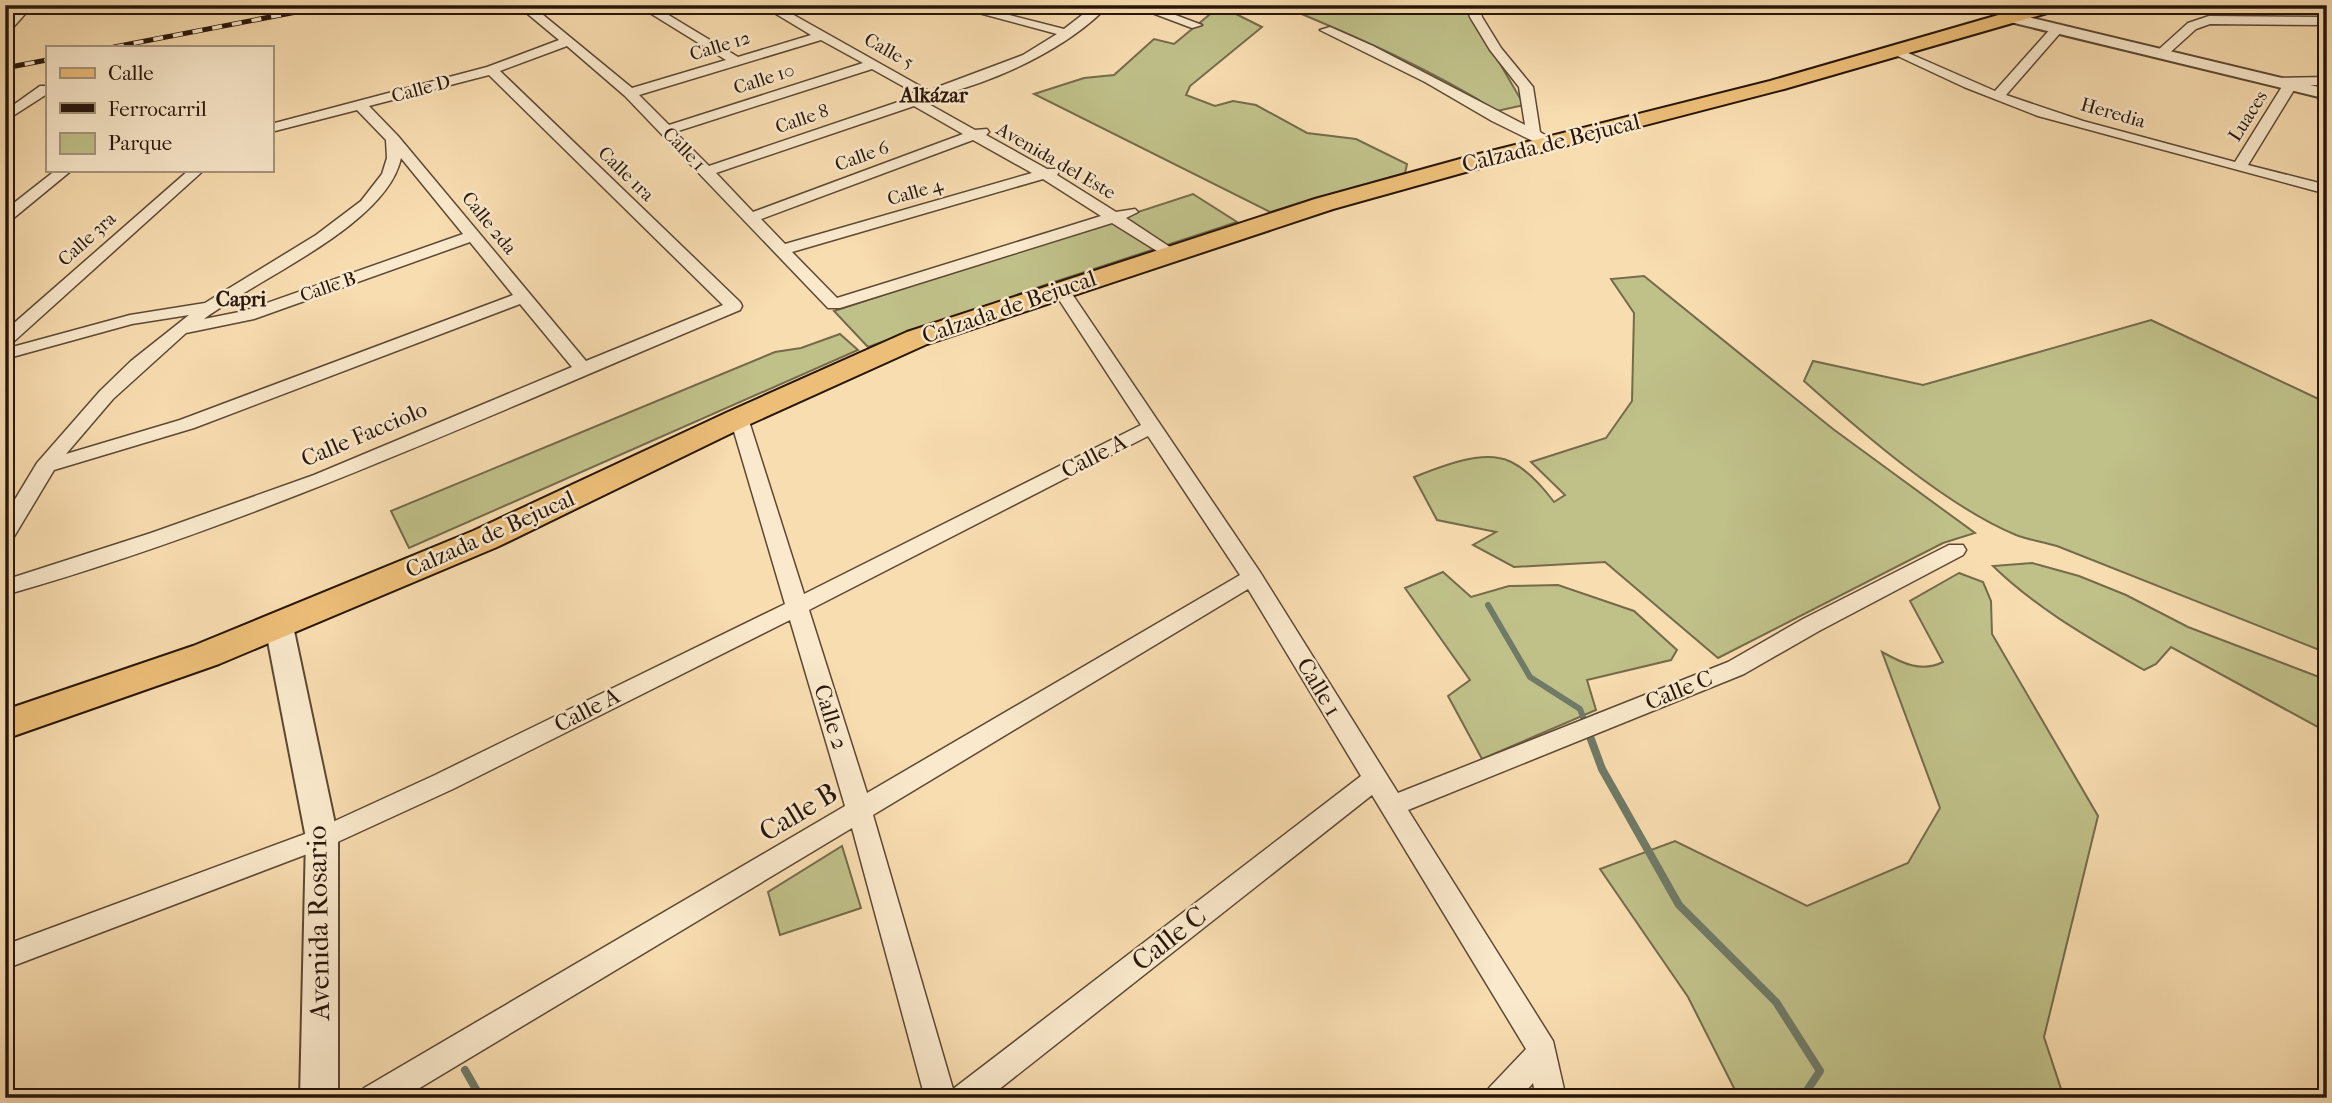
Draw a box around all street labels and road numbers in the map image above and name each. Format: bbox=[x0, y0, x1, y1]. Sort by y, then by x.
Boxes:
street label: Calle 12 bbox=[687, 26, 753, 66]
street label: Calle 5 bbox=[860, 28, 918, 74]
street label: Calle 10 bbox=[731, 59, 797, 99]
street label: Calle D bbox=[389, 71, 453, 107]
street label: Luaces bbox=[2224, 87, 2272, 145]
street label: Heredia bbox=[2078, 93, 2148, 133]
street label: Calle 8 bbox=[772, 100, 832, 138]
street label: Calzada de Bejucal bbox=[1459, 108, 1643, 178]
street label: Avenida del Este bbox=[992, 117, 1119, 204]
street label: Calle 1 bbox=[658, 123, 710, 175]
street label: Calle 6 bbox=[832, 136, 893, 176]
street label: Calle 1ra bbox=[594, 142, 659, 206]
street label: Calle 4 bbox=[885, 173, 946, 210]
street label: Calle 2da bbox=[457, 187, 521, 259]
street label: Calle 3ra bbox=[54, 207, 121, 271]
street label: Calzada de Bejucal bbox=[918, 264, 1100, 349]
street label: Calle B bbox=[297, 267, 359, 307]
street label: Calle Facciolo bbox=[297, 395, 431, 473]
street label: Calle A bbox=[1057, 428, 1132, 484]
street label: Calzada de Bejucal bbox=[401, 484, 579, 583]
street label: Calle 1 bbox=[1291, 653, 1347, 721]
street label: Calle C bbox=[1641, 664, 1717, 716]
street label: Calle 2 bbox=[808, 681, 854, 753]
street label: Calle A bbox=[550, 682, 625, 738]
street label: Calle B bbox=[753, 776, 843, 848]
street label: Avenida Rosario bbox=[300, 825, 336, 1022]
street label: Calle C bbox=[1125, 899, 1213, 977]

